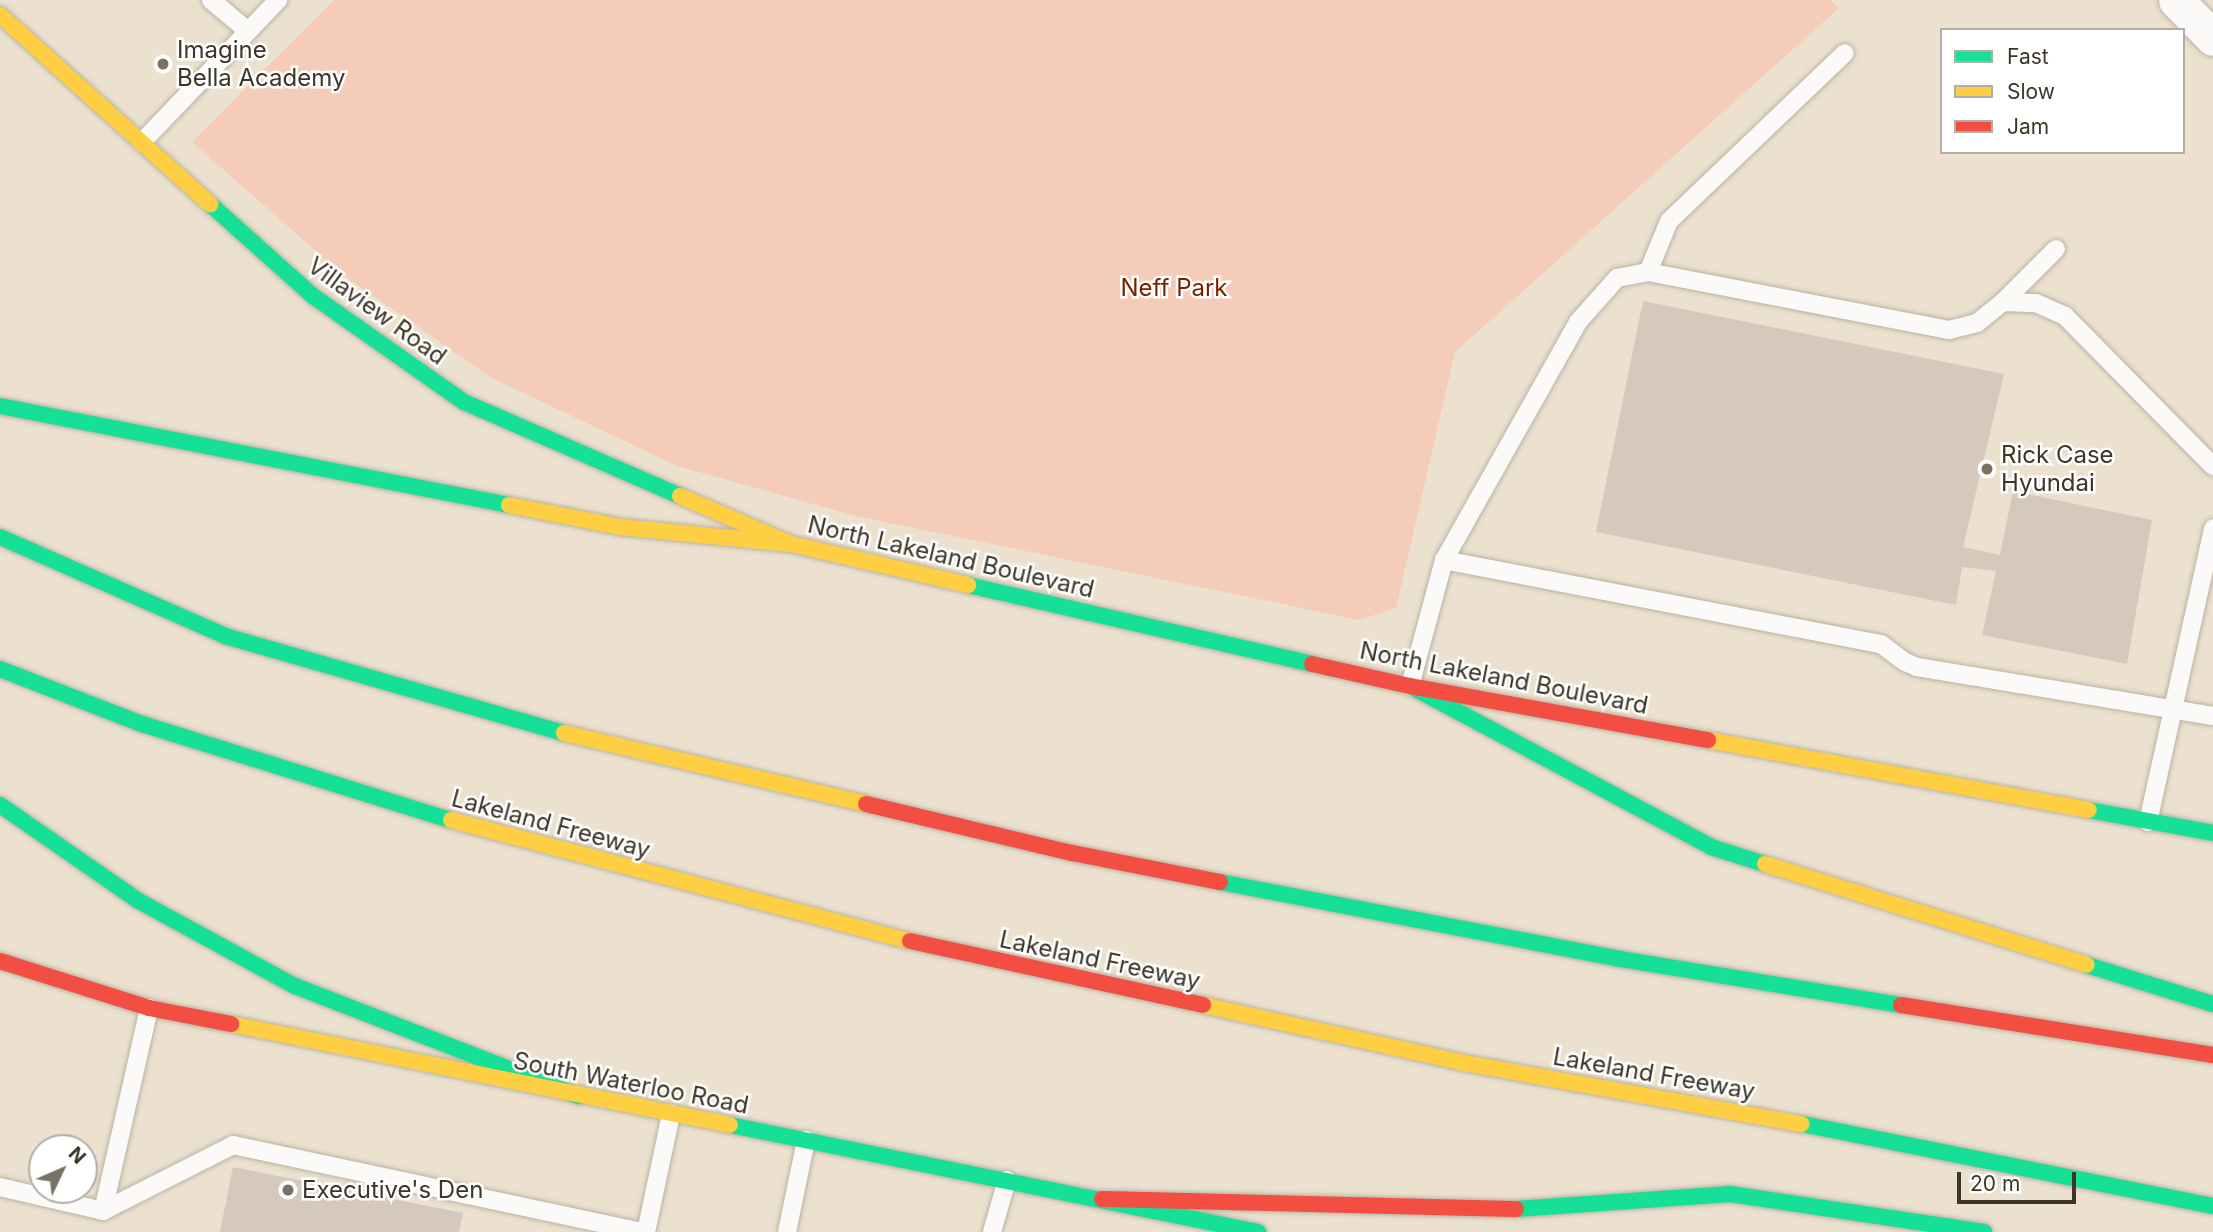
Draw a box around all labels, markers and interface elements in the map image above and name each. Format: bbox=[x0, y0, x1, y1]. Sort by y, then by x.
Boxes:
legend bbox=[1940, 28, 2185, 154]
place label: Imagine Bella Academy bbox=[177, 36, 345, 92]
text: Fast bbox=[2007, 44, 2049, 69]
marker: Imagine Bella Academy bbox=[155, 56, 171, 72]
text: Slow bbox=[2007, 79, 2055, 104]
text: Jam bbox=[2007, 114, 2049, 139]
street label: Villaview Road bbox=[302, 251, 452, 371]
park label: Neff Park bbox=[1120, 274, 1228, 302]
place label: Rick Case Hyundai bbox=[2001, 441, 2114, 497]
marker: Rick Case Hyundai bbox=[1979, 461, 1995, 477]
street label: North Lakeland Boulevard bbox=[805, 510, 1097, 604]
street label: North Lakeland Boulevard bbox=[1357, 636, 1651, 720]
street label: Lakeland Freeway bbox=[449, 784, 653, 864]
street label: Lakeland Freeway bbox=[997, 925, 1203, 995]
street label: Lakeland Freeway bbox=[1551, 1042, 1757, 1106]
street label: South Waterloo Road bbox=[511, 1046, 751, 1120]
north arrow bbox=[28, 1134, 98, 1204]
text: N bbox=[64, 1142, 90, 1169]
scale bar bbox=[1961, 1158, 2080, 1202]
text: 20 m bbox=[1970, 1171, 2020, 1196]
place label: Executive's Den bbox=[302, 1176, 483, 1204]
marker: Executive's Den bbox=[280, 1182, 296, 1198]

